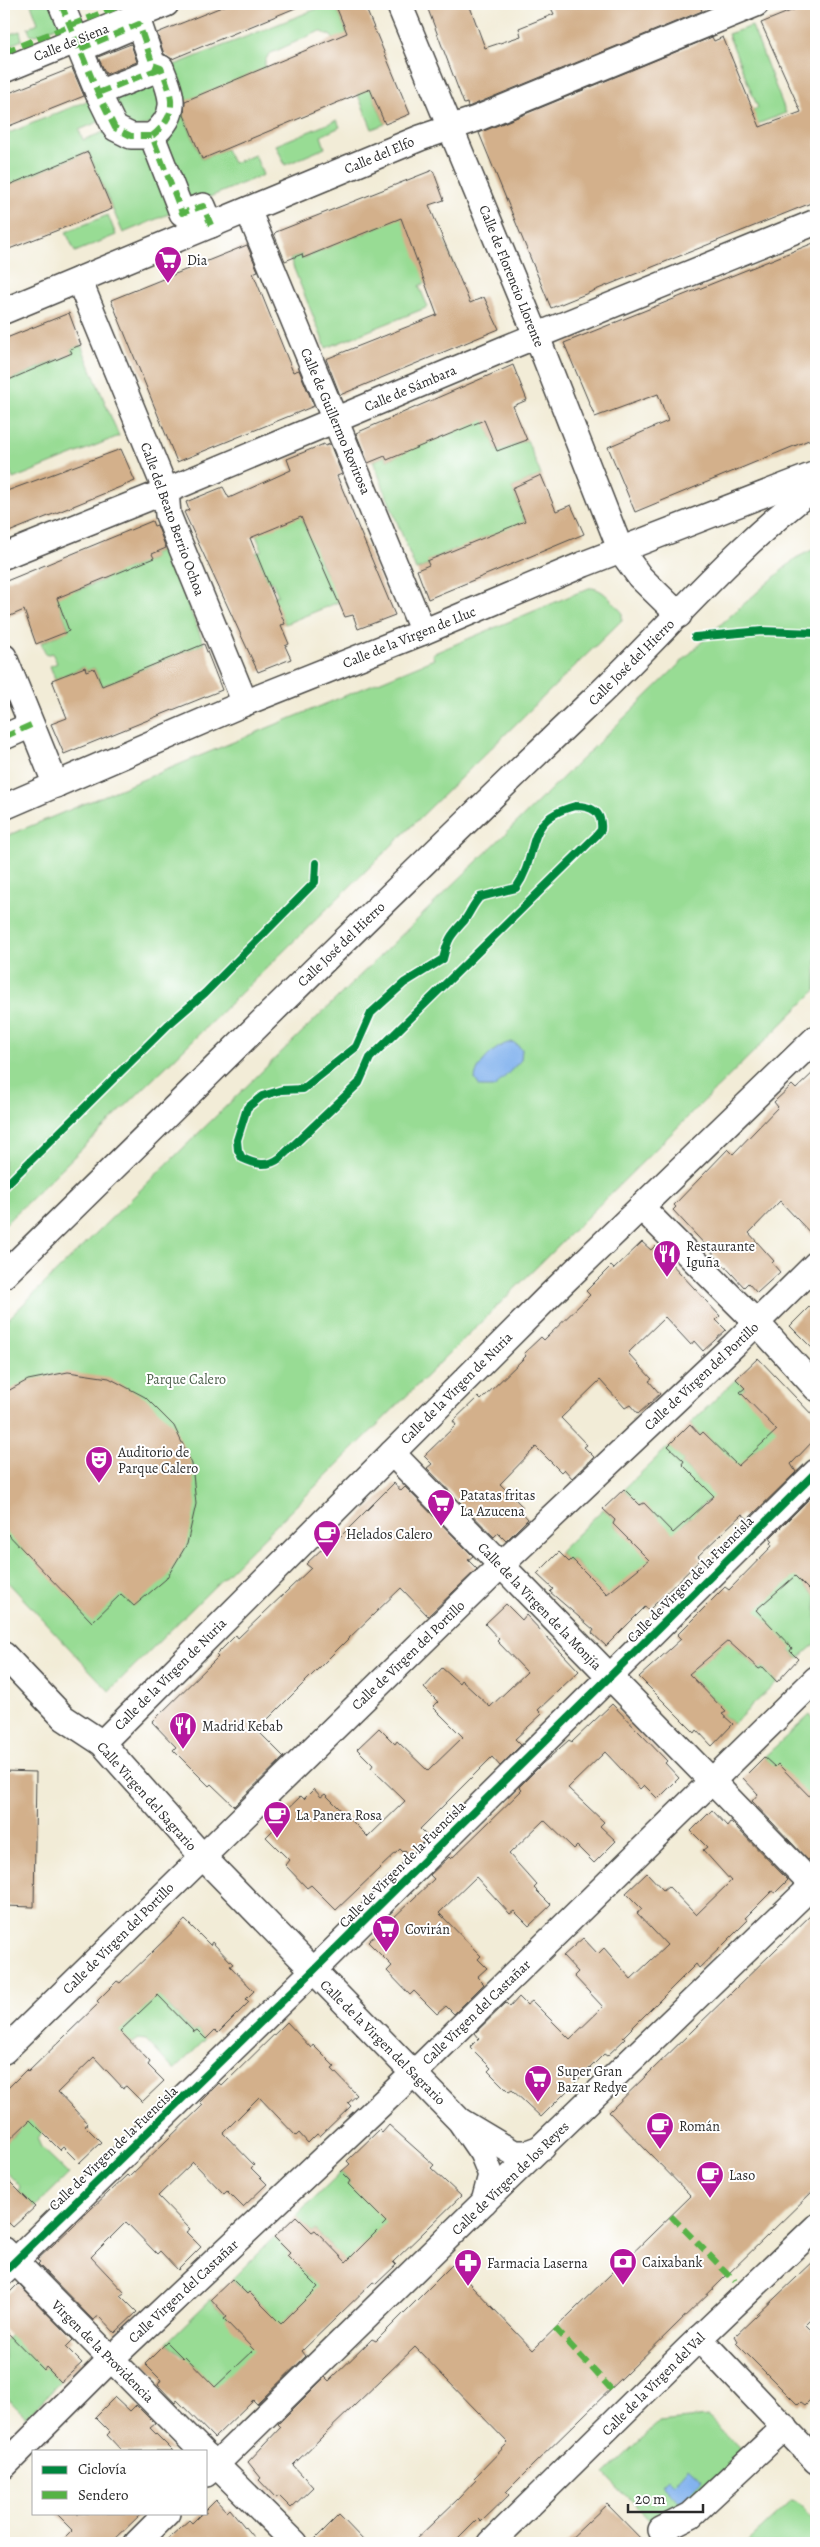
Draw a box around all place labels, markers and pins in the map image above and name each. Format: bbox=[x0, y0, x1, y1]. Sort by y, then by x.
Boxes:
supermarket icon: Dia bbox=[153, 245, 183, 284]
place label: Dia bbox=[187, 251, 208, 270]
place label: Restaurante Iguña bbox=[686, 1237, 755, 1272]
restaurant icon: Restaurante Iguña bbox=[652, 1239, 682, 1278]
place label: Auditorio de Parque Calero bbox=[117, 1443, 198, 1478]
theatre icon: Auditorio de Parque Calero bbox=[84, 1445, 114, 1484]
place label: Patatas fritas La Azucena bbox=[460, 1486, 535, 1521]
supermarket icon: Patatas fritas La Azucena bbox=[426, 1488, 456, 1527]
cafe icon: Helados Calero bbox=[312, 1519, 342, 1558]
place label: Helados Calero bbox=[346, 1525, 433, 1544]
restaurant icon: Madrid Kebab bbox=[168, 1711, 198, 1750]
place label: Madrid Kebab bbox=[202, 1717, 283, 1736]
cafe icon: La Panera Rosa bbox=[262, 1800, 292, 1839]
place label: La Panera Rosa bbox=[296, 1806, 383, 1825]
supermarket icon: Covirán bbox=[371, 1914, 401, 1953]
place label: Covirán bbox=[405, 1920, 450, 1939]
place label: Super Gran Bazar Redye bbox=[557, 2062, 627, 2097]
supermarket icon: Super Gran Bazar Redye bbox=[523, 2064, 553, 2103]
cafe icon: Román bbox=[645, 2111, 675, 2150]
place label: Román bbox=[679, 2117, 720, 2136]
cafe icon: Laso bbox=[695, 2160, 725, 2199]
place label: Laso bbox=[729, 2166, 755, 2185]
bank icon: Caixabank bbox=[608, 2247, 638, 2286]
pharmacy icon: Farmacia Laserna bbox=[453, 2248, 483, 2287]
place label: Caixabank bbox=[642, 2253, 702, 2272]
place label: Farmacia Laserna bbox=[487, 2254, 588, 2273]

